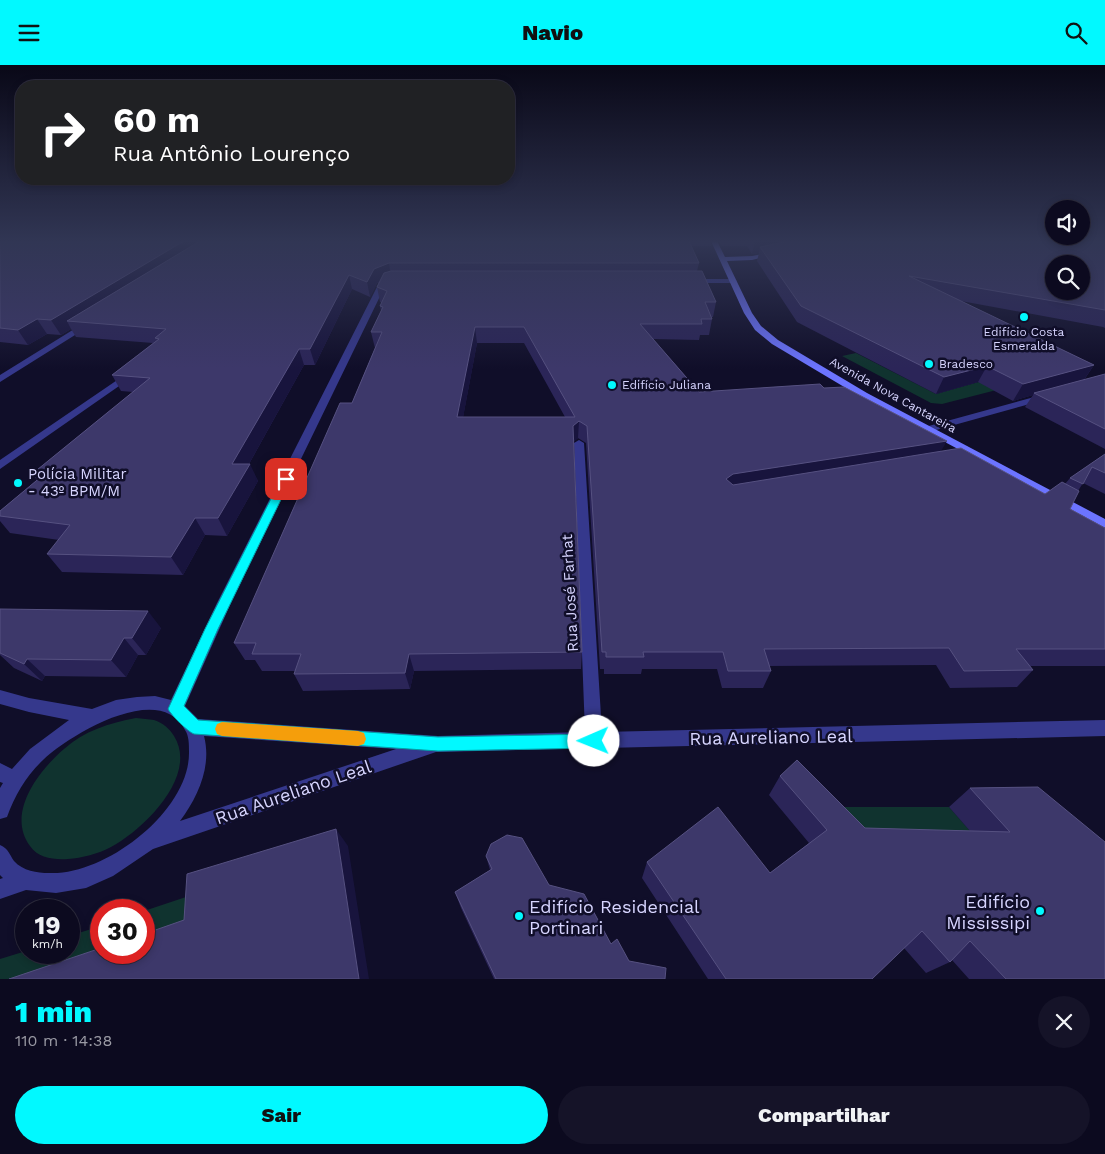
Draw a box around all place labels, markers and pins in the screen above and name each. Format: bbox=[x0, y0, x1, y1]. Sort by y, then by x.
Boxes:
marker: Edifício Costa Esmeralda bbox=[1018, 311, 1030, 323]
place label: Edifício Costa Esmeralda bbox=[984, 325, 1065, 353]
place label: Bradesco bbox=[939, 357, 993, 371]
marker: Bradesco bbox=[923, 358, 935, 370]
place label: Edifício Juliana bbox=[622, 378, 711, 392]
marker: Edifício Juliana bbox=[606, 379, 618, 391]
pin bbox=[265, 458, 307, 500]
place label: Polícia Militar - 43º BPM/M bbox=[28, 465, 127, 500]
marker: Polícia Militar - 43º BPM/M bbox=[12, 477, 24, 489]
place label: Edifício Mississipi bbox=[946, 891, 1030, 933]
place label: Edifício Residencial Portinari bbox=[529, 896, 700, 938]
marker: Edifício Mississipi bbox=[1034, 905, 1046, 917]
marker: Edifício Residencial Portinari bbox=[513, 910, 525, 922]

